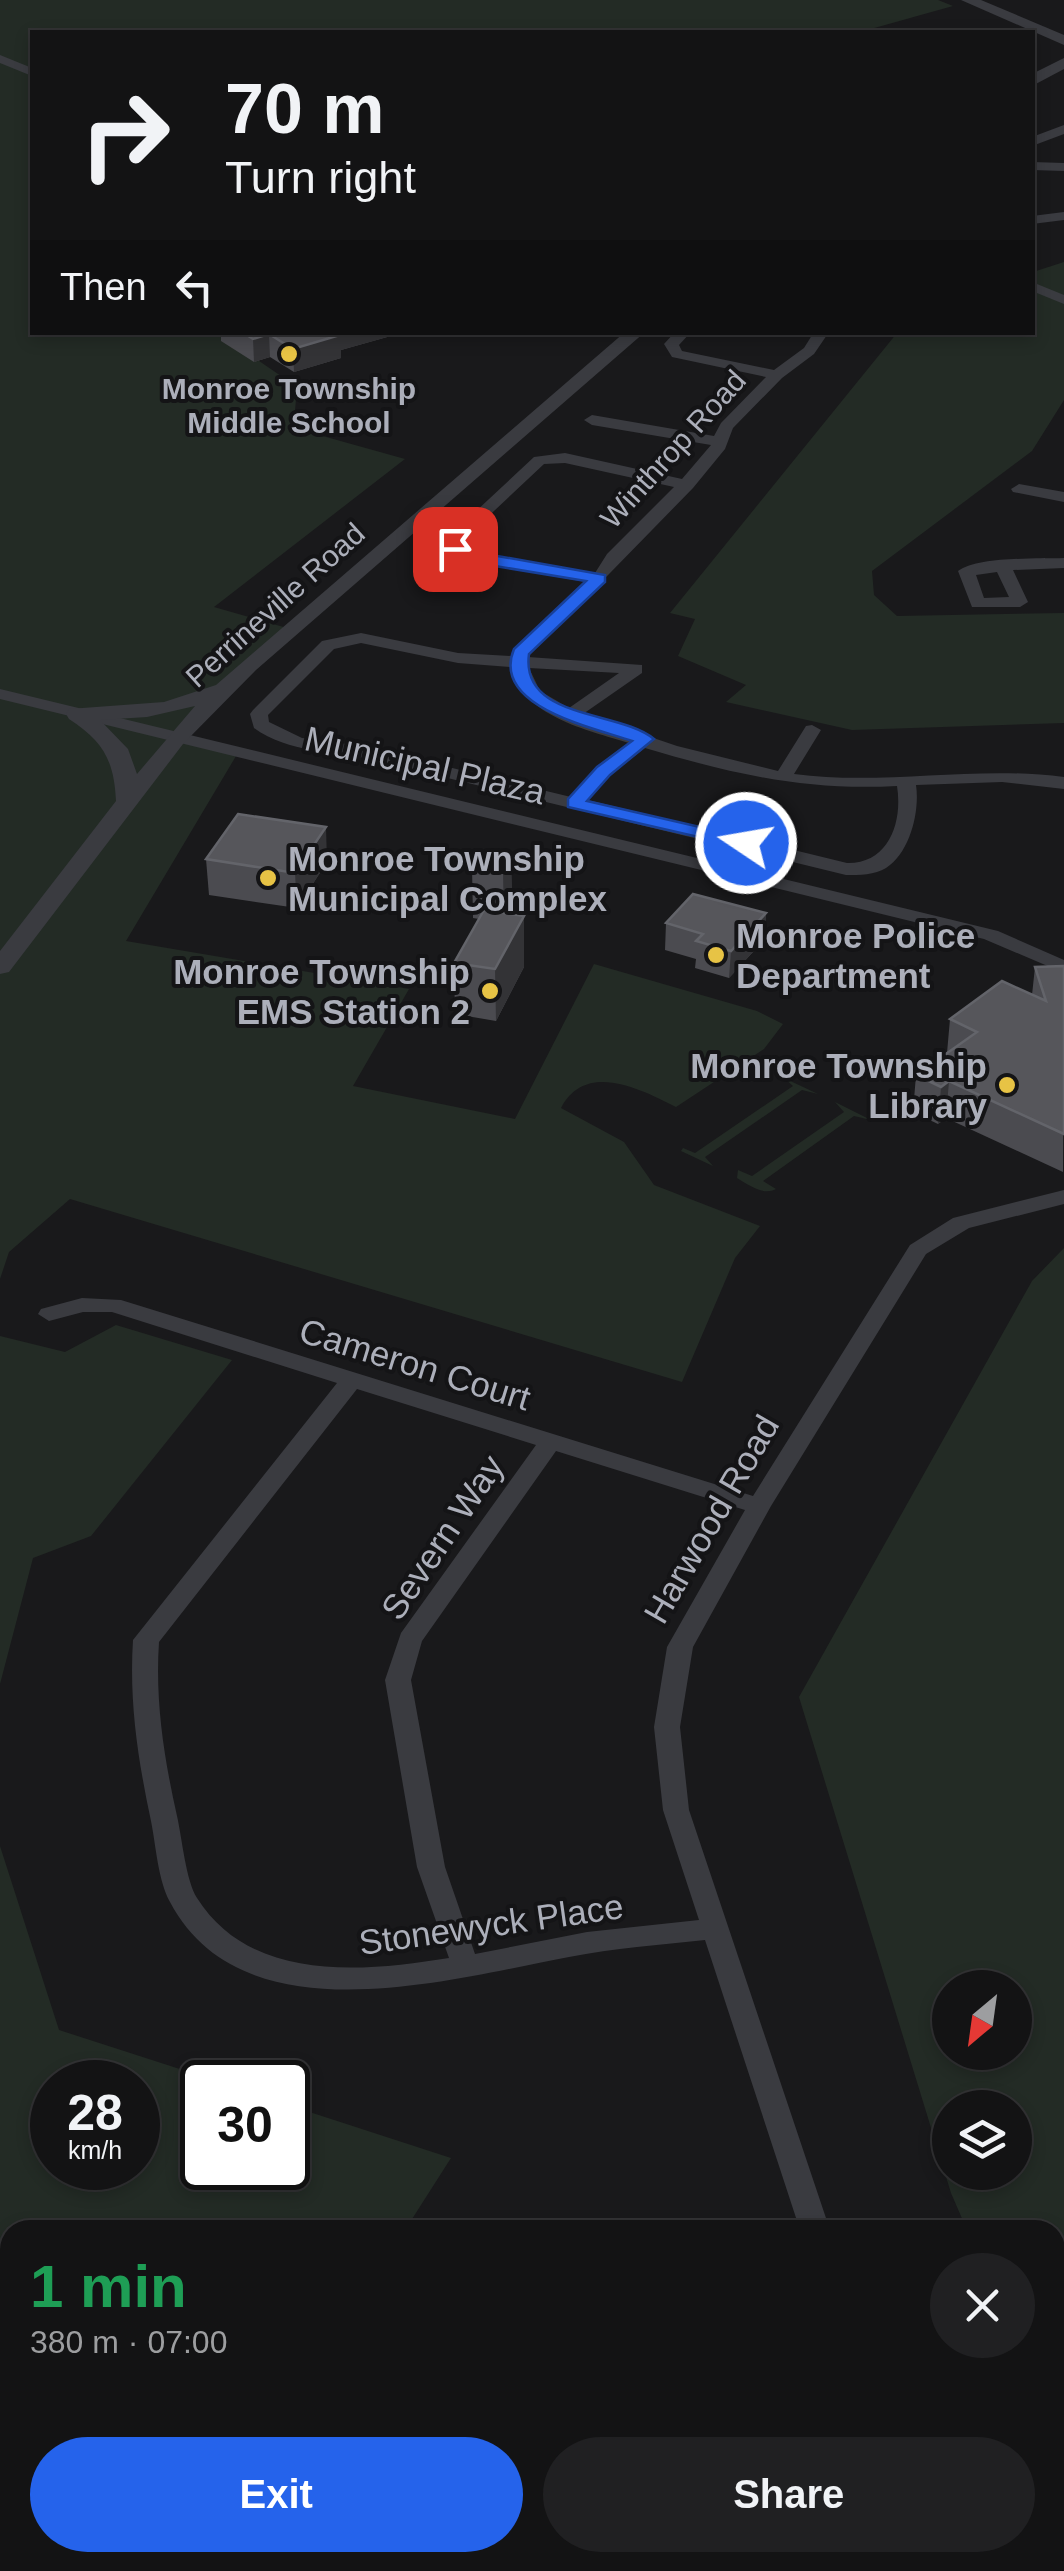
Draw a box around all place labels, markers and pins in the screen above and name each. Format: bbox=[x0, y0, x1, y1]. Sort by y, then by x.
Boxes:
marker: Monroe Township Middle School bbox=[278, 343, 300, 365]
place label: Monroe Township Middle School bbox=[162, 372, 416, 439]
pin bbox=[413, 507, 498, 592]
place label: Monroe Township Municipal Complex bbox=[288, 839, 607, 918]
marker: Monroe Township Municipal Complex bbox=[257, 867, 279, 889]
place label: Monroe Police Department bbox=[736, 916, 975, 995]
marker: Monroe Police Department bbox=[705, 944, 727, 966]
place label: Monroe Township EMS Station 2 bbox=[173, 952, 470, 1031]
marker: Monroe Township EMS Station 2 bbox=[479, 980, 501, 1002]
place label: Monroe Township Library bbox=[690, 1046, 988, 1125]
marker: Monroe Township Library bbox=[996, 1074, 1018, 1096]

